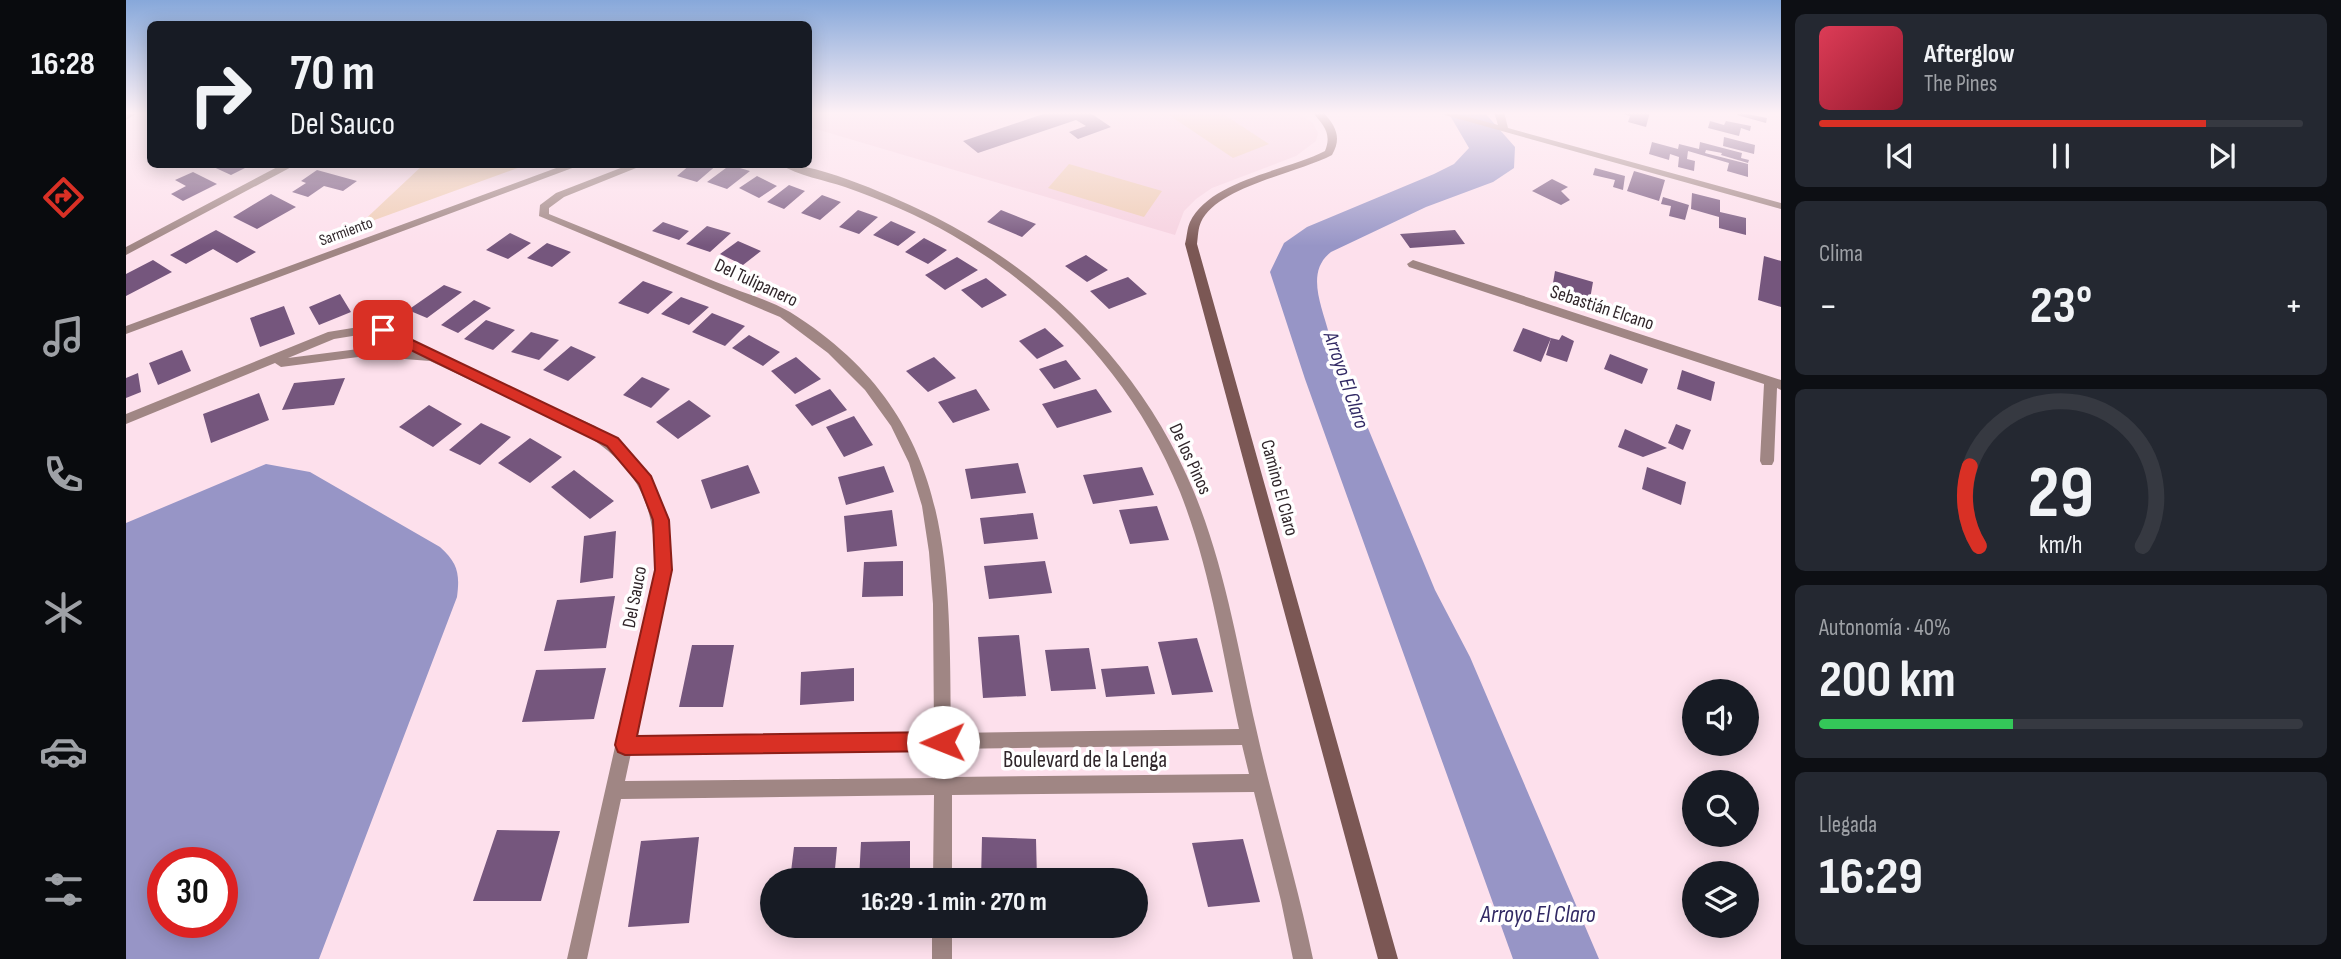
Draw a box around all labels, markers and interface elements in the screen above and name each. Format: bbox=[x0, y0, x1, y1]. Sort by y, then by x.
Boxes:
text: Afterglow bbox=[1924, 39, 2015, 70]
text: 16:28 bbox=[31, 45, 95, 84]
text: 70 m bbox=[290, 45, 375, 104]
icon: right bbox=[175, 49, 266, 140]
text: The Pines bbox=[1924, 70, 1997, 98]
text: Del Sauco bbox=[290, 105, 395, 144]
icon: previous bbox=[1881, 137, 1919, 175]
icon: pause bbox=[2042, 137, 2080, 175]
icon: next bbox=[2203, 137, 2241, 175]
icon: directions bbox=[39, 173, 88, 222]
street label: Sarmiento bbox=[317, 214, 375, 250]
text: Clima bbox=[1819, 240, 1863, 268]
street label: Del Tulipanero bbox=[711, 254, 801, 312]
text: 23° bbox=[2030, 275, 2092, 338]
street label: Sebastián Elcano bbox=[1547, 280, 1657, 336]
text: − bbox=[1819, 284, 1838, 329]
text: + bbox=[2284, 284, 2303, 329]
pin bbox=[353, 300, 413, 360]
icon: arrive bbox=[364, 311, 402, 349]
icon: music bbox=[39, 312, 88, 361]
water label: Arroyo El Claro bbox=[1317, 327, 1374, 432]
street label: De los Pinos bbox=[1164, 420, 1216, 498]
street label: Camino El Claro bbox=[1255, 437, 1303, 539]
icon: phone bbox=[39, 450, 88, 499]
text: 29 bbox=[2028, 450, 2094, 538]
text: km/h bbox=[2039, 529, 2083, 560]
street label: Del Sauco bbox=[618, 564, 652, 630]
icon: climate bbox=[39, 588, 88, 637]
text: Autonomía · 40% bbox=[1819, 614, 1951, 642]
text: 200 km bbox=[1819, 649, 1956, 712]
map controls bbox=[1682, 679, 1759, 938]
button: sound bbox=[1682, 679, 1759, 756]
position arrow bbox=[906, 705, 980, 779]
icon: car bbox=[39, 727, 88, 776]
street label: Boulevard de la Lenga bbox=[1003, 746, 1167, 774]
button: search bbox=[1682, 770, 1759, 847]
text: Llegada bbox=[1819, 811, 1877, 839]
text: 16:29 bbox=[1819, 846, 1923, 909]
speed limit sign: 30 bbox=[147, 847, 238, 938]
button: layers bbox=[1682, 861, 1759, 938]
icon: filters bbox=[39, 865, 88, 914]
text: 16:29 · 1 min · 270 m bbox=[861, 887, 1047, 918]
water label: Arroyo El Claro bbox=[1479, 900, 1596, 929]

